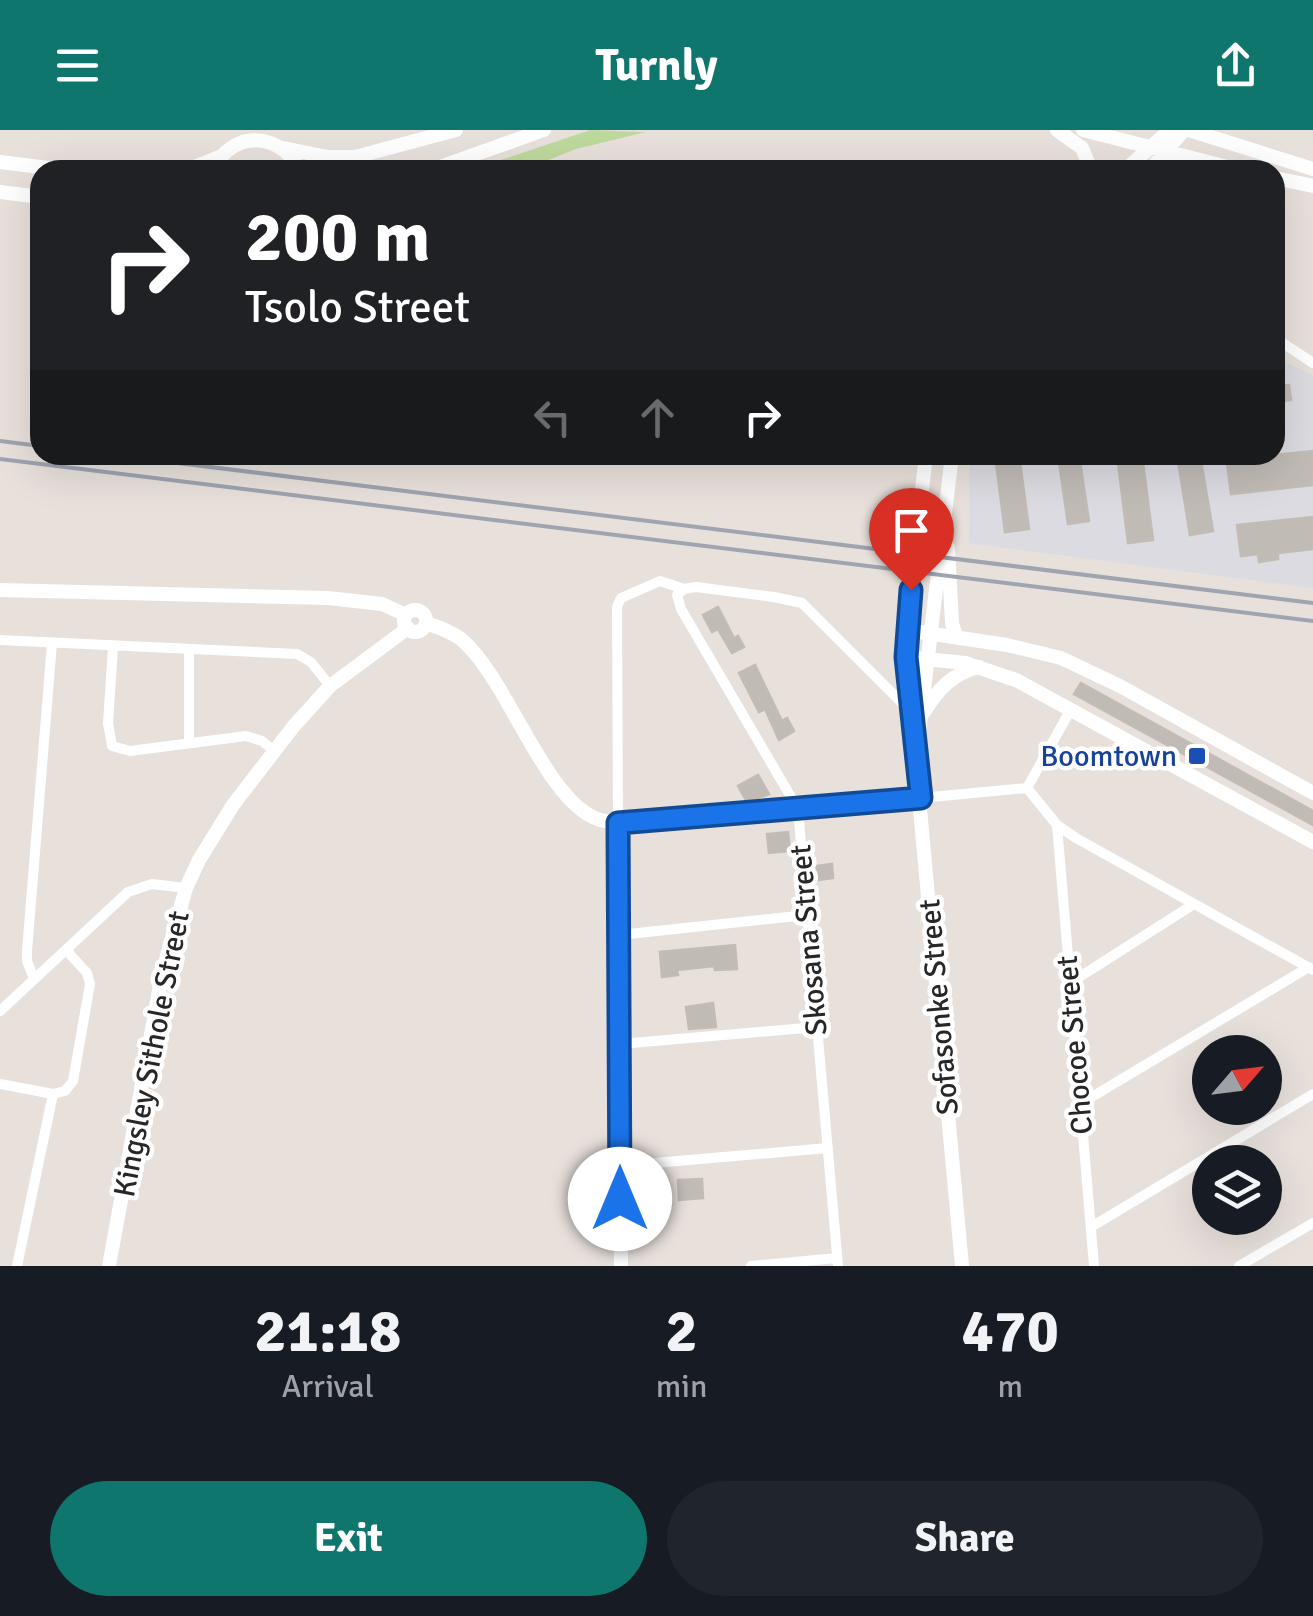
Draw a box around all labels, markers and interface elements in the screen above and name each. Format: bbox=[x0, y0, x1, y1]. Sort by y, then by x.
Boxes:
icon: menu bbox=[50, 38, 105, 93]
text: Turnly bbox=[595, 38, 718, 93]
icon: share bbox=[1208, 38, 1263, 93]
text: 200 m bbox=[245, 194, 430, 280]
icon: right bbox=[80, 200, 210, 330]
text: Tsolo Street bbox=[245, 280, 470, 335]
icon: left bbox=[525, 390, 580, 445]
icon: ahead bbox=[630, 390, 685, 445]
icon: right bbox=[735, 390, 790, 445]
pin bbox=[869, 488, 954, 591]
icon: arrive bbox=[884, 503, 939, 558]
place label: Boomtown bbox=[1040, 738, 1177, 775]
marker: Boomtown bbox=[1186, 745, 1208, 767]
street label: Skosana Street bbox=[782, 843, 836, 1037]
street label: Sofasonke Street bbox=[911, 897, 967, 1117]
street label: Kingsley Sithole Street bbox=[106, 908, 198, 1200]
street label: Chocoe Street bbox=[1049, 954, 1101, 1136]
north arrow bbox=[1192, 1035, 1282, 1125]
map controls bbox=[1192, 1035, 1282, 1235]
button: layers bbox=[1192, 1145, 1282, 1235]
position arrow bbox=[568, 1147, 672, 1251]
text: 21:18 bbox=[254, 1295, 402, 1369]
text: 2 bbox=[665, 1295, 698, 1369]
text: 470 bbox=[962, 1295, 1059, 1369]
text: Arrival bbox=[282, 1367, 374, 1406]
text: min bbox=[656, 1367, 707, 1406]
text: m bbox=[997, 1367, 1023, 1406]
button: Exit bbox=[50, 1481, 647, 1596]
button: Share bbox=[667, 1481, 1263, 1596]

